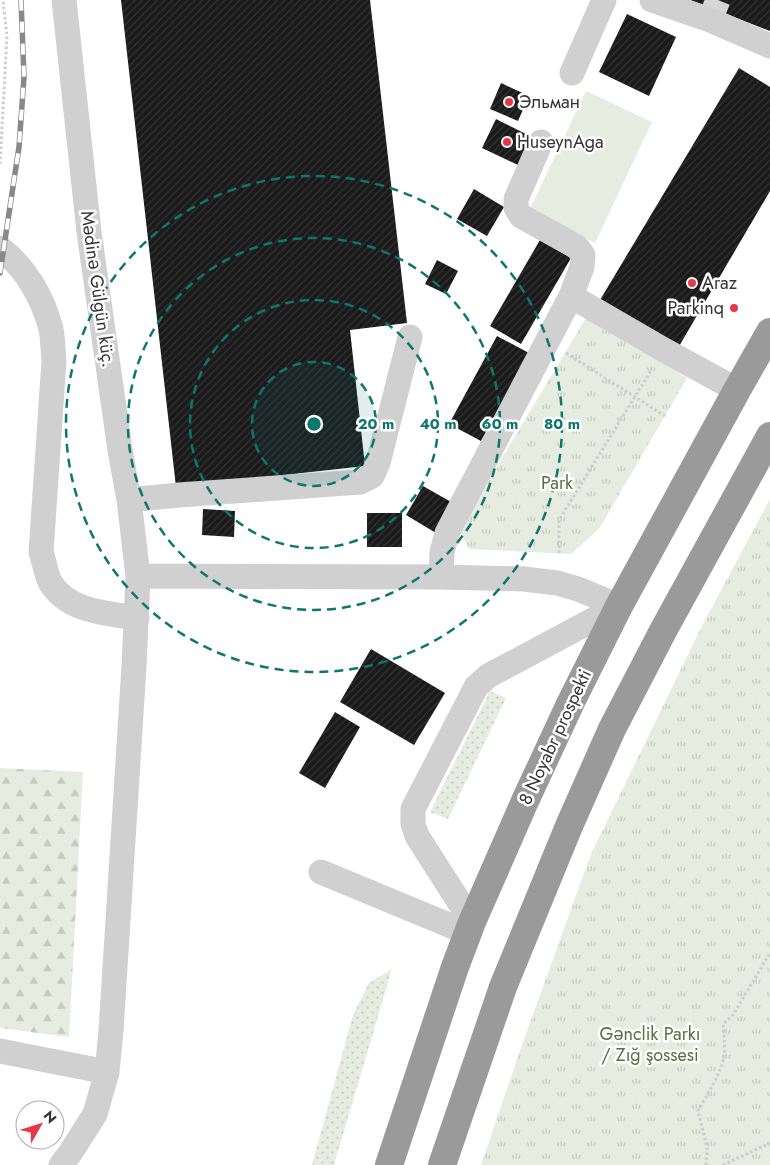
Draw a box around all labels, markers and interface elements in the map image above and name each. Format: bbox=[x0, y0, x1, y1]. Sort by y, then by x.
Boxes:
place label: Эльман bbox=[519, 89, 580, 115]
marker: Эльман bbox=[503, 96, 515, 108]
place label: HuseynAga bbox=[517, 129, 604, 155]
marker: HuseynAga bbox=[501, 136, 513, 148]
street label: Mədinə Gülgün küç. bbox=[74, 209, 122, 369]
place label: Araz bbox=[702, 270, 738, 296]
marker: Araz bbox=[686, 277, 698, 289]
place label: Parkinq bbox=[668, 295, 724, 321]
marker: Parkinq bbox=[728, 302, 740, 314]
text: 20 m bbox=[358, 413, 394, 435]
text: 40 m bbox=[419, 413, 457, 435]
text: 60 m bbox=[482, 413, 518, 435]
text: 80 m bbox=[544, 413, 580, 435]
centre of rings bbox=[305, 415, 323, 433]
park label: Park bbox=[541, 470, 573, 496]
street label: 8 Noyabr prospekti bbox=[512, 665, 598, 809]
park label: Gənclik Parkı / Zığ şossesi bbox=[600, 1021, 700, 1068]
north arrow bbox=[15, 1100, 65, 1150]
text: N bbox=[39, 1106, 61, 1127]

